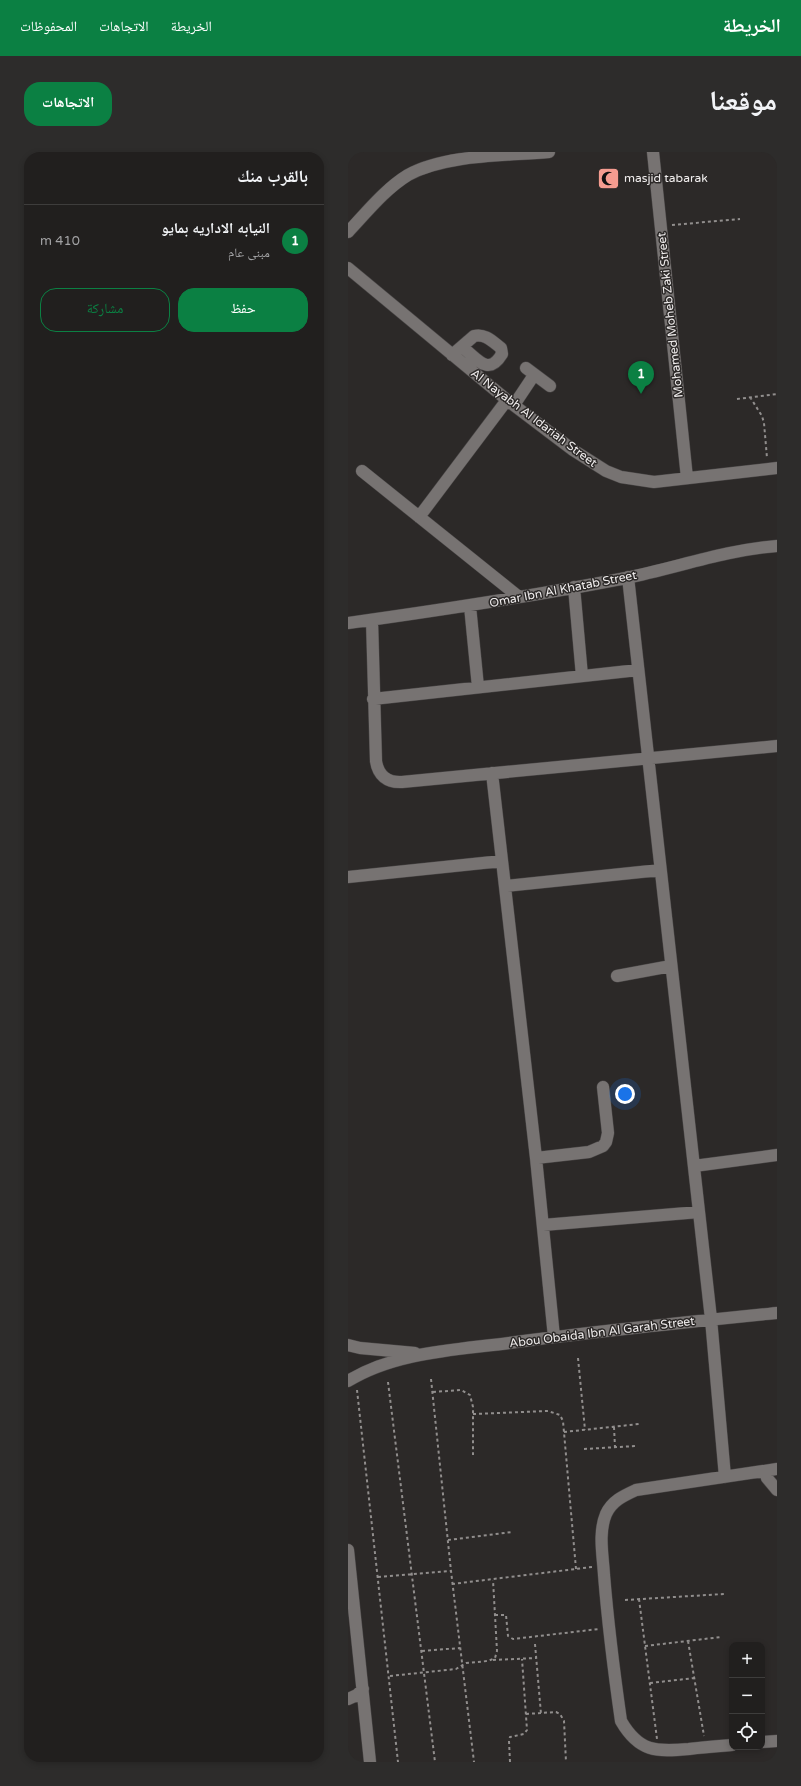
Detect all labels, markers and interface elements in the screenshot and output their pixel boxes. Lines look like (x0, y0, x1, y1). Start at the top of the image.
text: الخريطة (723, 15, 781, 37)
text: المحفوظات (20, 18, 77, 35)
text: الاتجاهات (99, 18, 149, 35)
text: الخريطة (171, 18, 212, 35)
button: الاتجاهات (24, 82, 112, 126)
text: موقعنا (709, 84, 777, 118)
mosque icon: masjid tabarak (595, 165, 621, 191)
text: بالقرب منك (237, 166, 308, 187)
place label: masjid tabarak (624, 171, 708, 185)
text: النيابه الاداريه بمايو (161, 219, 270, 237)
street label: Mohamed Moheb Zaki Street (654, 231, 686, 398)
text: 410 m (40, 233, 80, 249)
text: 1 (291, 233, 299, 249)
text: مبنى عام (228, 245, 270, 261)
button: مشاركة (40, 288, 170, 332)
button: حفظ (178, 288, 308, 332)
pin: 1 (628, 361, 654, 394)
street label: Al Nayabh Al Idariah Street (468, 366, 600, 470)
street label: Omar Ibn Al Khatab Street (488, 568, 638, 610)
your location (615, 1084, 635, 1104)
street label: Abou Obaida Ibn Al Garah Street (508, 1314, 696, 1350)
map controls (729, 1642, 765, 1750)
button: + (729, 1642, 765, 1678)
button: − (729, 1678, 765, 1714)
button: locate (729, 1714, 765, 1750)

